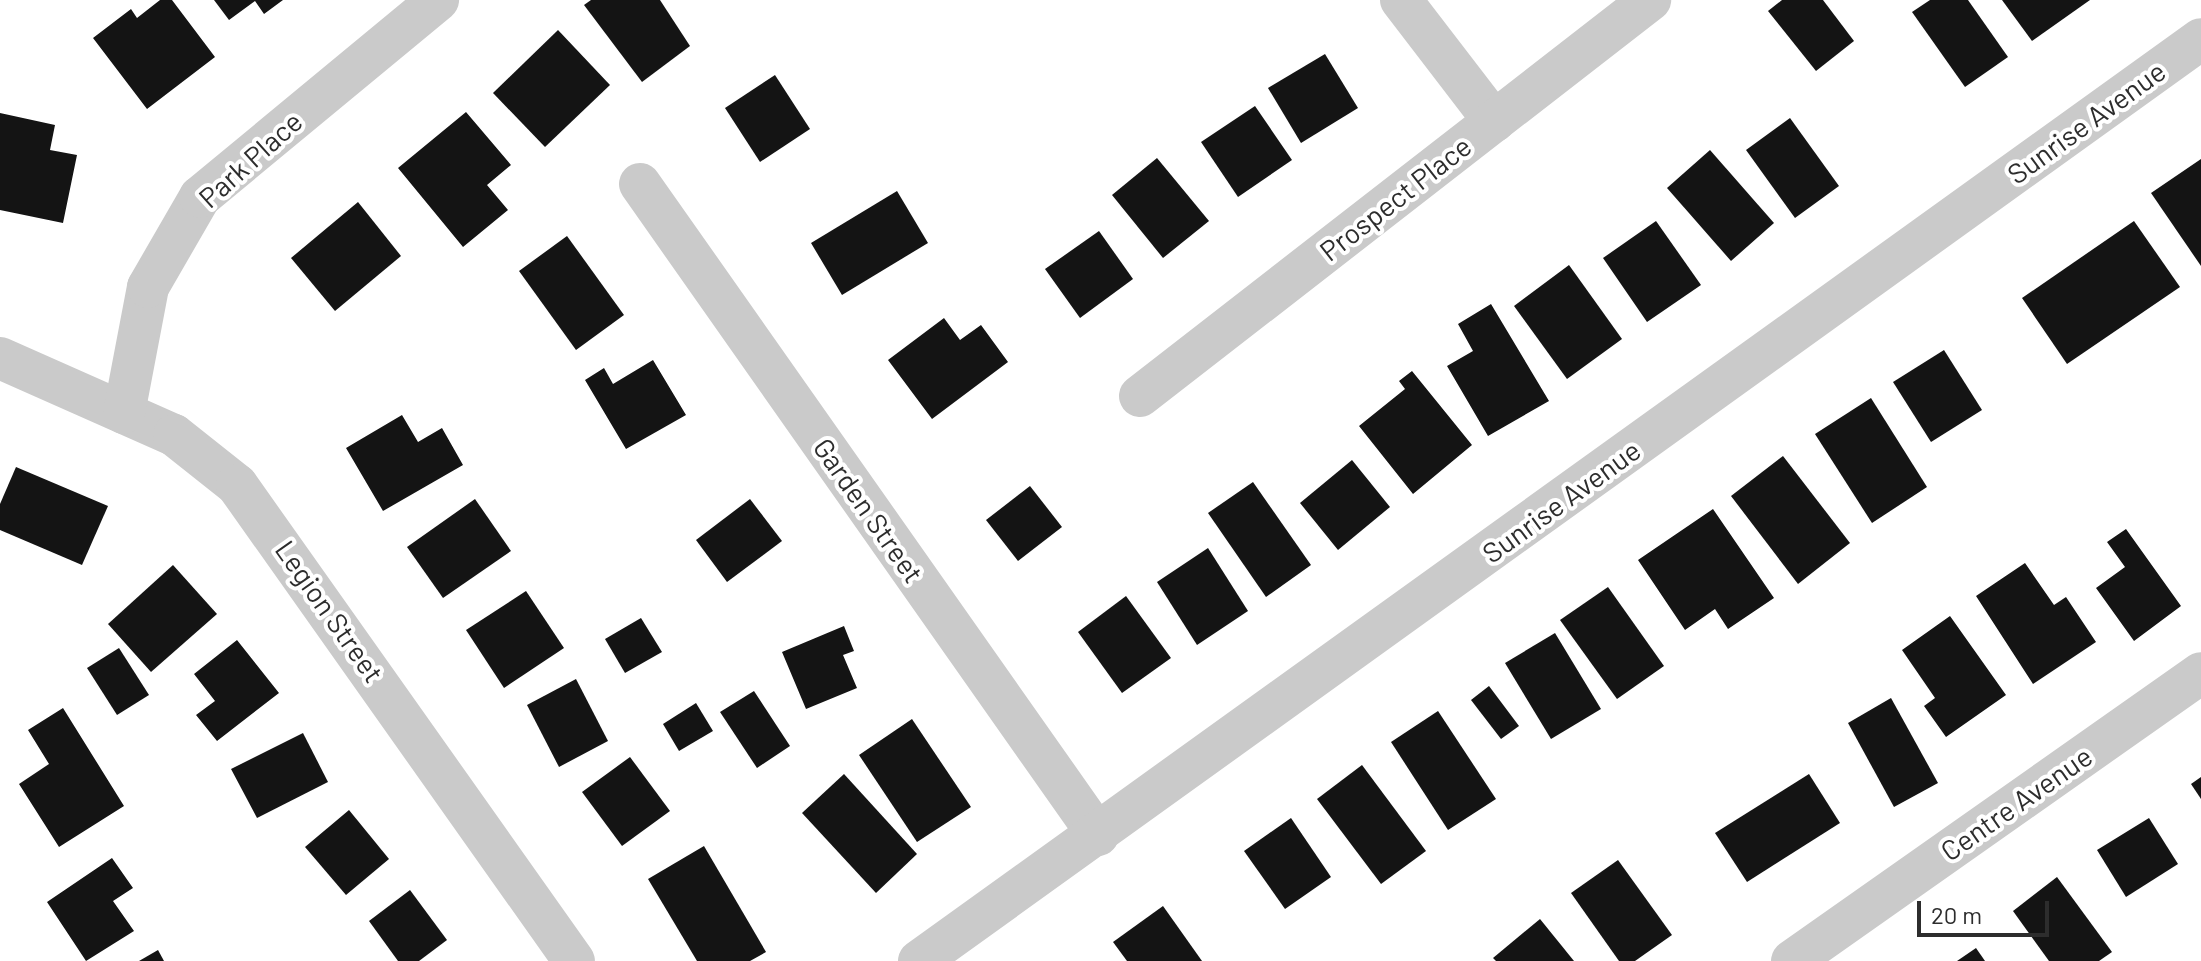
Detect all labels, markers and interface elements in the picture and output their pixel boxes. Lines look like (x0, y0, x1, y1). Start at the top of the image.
street label: Sunrise Avenue (2001, 54, 2171, 190)
street label: Park Place (191, 104, 309, 214)
street label: Prospect Place (1313, 129, 1477, 267)
street label: Garden Street (807, 431, 931, 589)
street label: Sunrise Avenue (1476, 433, 1646, 569)
street label: Legion Street (269, 534, 391, 688)
street label: Centre Avenue (1934, 739, 2098, 867)
scale bar (1921, 885, 2053, 935)
text: 20 m (1931, 900, 1982, 929)

